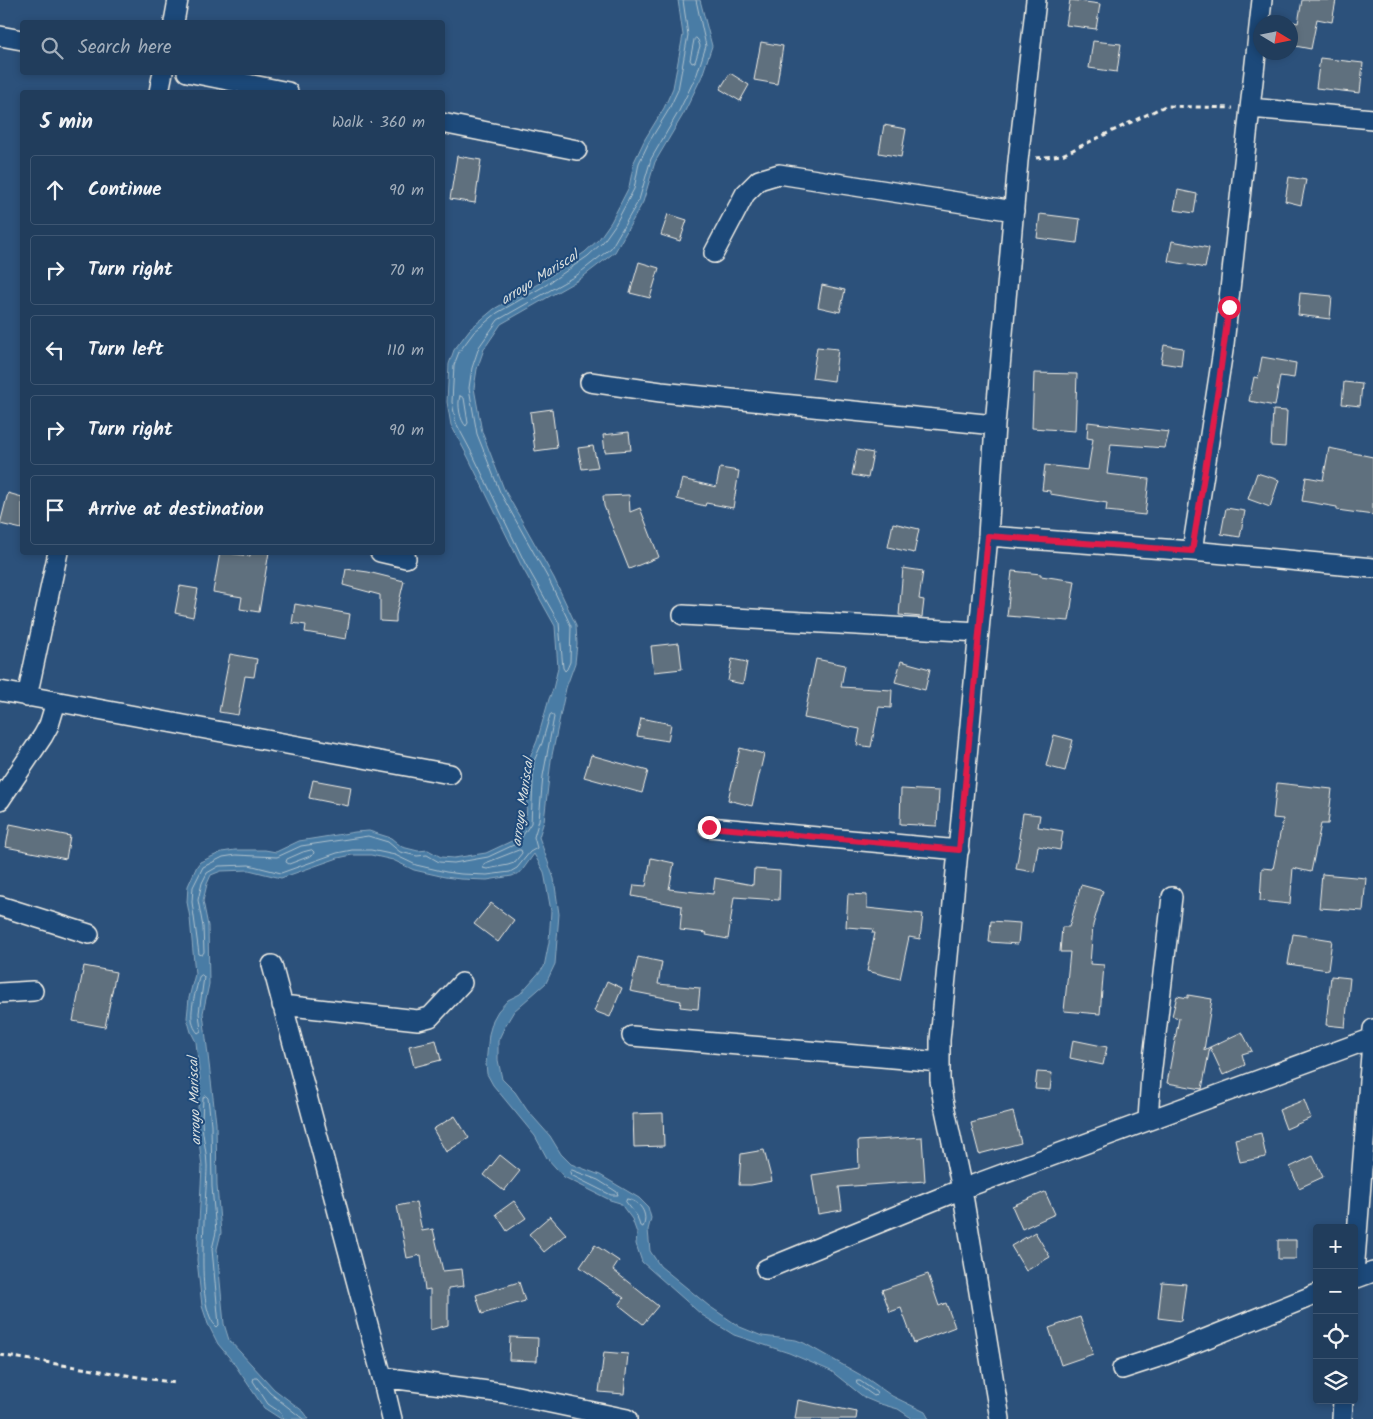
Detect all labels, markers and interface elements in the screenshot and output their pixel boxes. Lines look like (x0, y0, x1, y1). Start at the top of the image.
north arrow (1253, 15, 1298, 60)
search box (20, 20, 445, 75)
text: Search here (78, 33, 172, 63)
icon: search (38, 34, 66, 62)
text: 5 min (40, 106, 93, 139)
text: Walk · 360 m (332, 110, 425, 135)
text: Continue (88, 175, 161, 205)
icon: ahead (41, 176, 69, 204)
text: 90 m (389, 178, 424, 203)
water label: arroyo Mariscal (496, 244, 585, 311)
text: Turn right (88, 255, 173, 285)
icon: right (41, 256, 69, 284)
text: 70 m (389, 258, 424, 283)
route start (1218, 296, 1241, 319)
text: Turn left (88, 335, 163, 365)
icon: left (41, 336, 69, 364)
text: 110 m (387, 338, 424, 363)
text: Turn right (88, 415, 173, 445)
icon: right (41, 416, 69, 444)
text: 90 m (389, 418, 424, 443)
text: Arrive at destination (88, 495, 264, 525)
icon: arrive (41, 496, 69, 524)
water label: arroyo Mariscal (506, 754, 540, 847)
route end (698, 816, 721, 839)
water label: arroyo Mariscal (182, 1054, 208, 1146)
map controls (1313, 1224, 1358, 1404)
button: + (1313, 1224, 1358, 1269)
button: − (1313, 1269, 1358, 1314)
button: locate (1313, 1314, 1358, 1359)
button: layers (1313, 1359, 1358, 1404)

